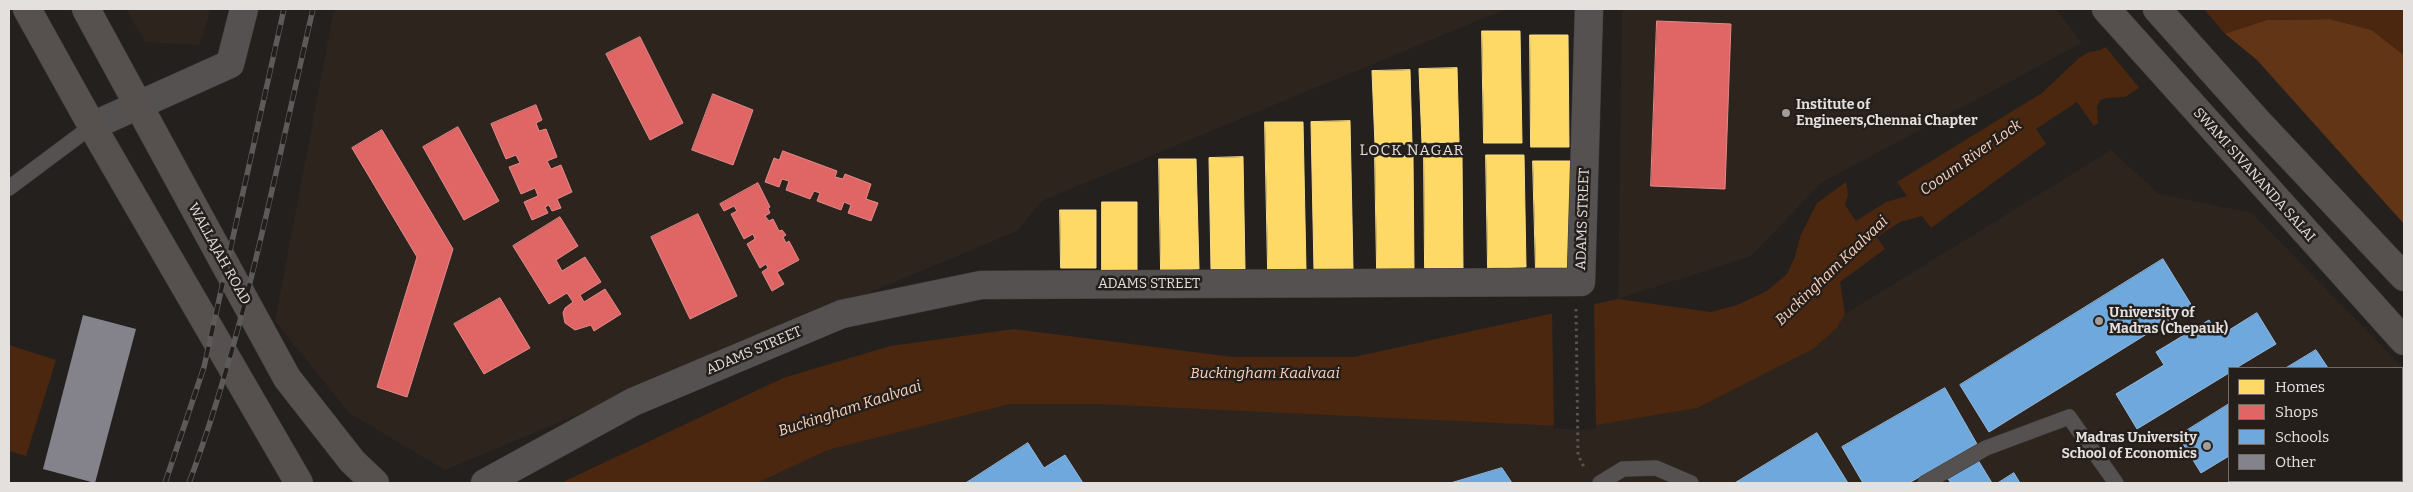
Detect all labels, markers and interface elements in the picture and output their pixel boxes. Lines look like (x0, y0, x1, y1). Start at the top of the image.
place label: Institute of Engineers,Chennai Chapter (1796, 97, 1978, 130)
street label: SWAMI SIVANANDA SALAI (2189, 105, 2319, 245)
marker: Institute of Engineers,Chennai Chapter (1780, 107, 1792, 119)
water label: Cooum River Lock (1917, 116, 2025, 200)
district label: LOCK NAGAR (1358, 142, 1466, 160)
street label: ADAMS STREET (1573, 168, 1593, 270)
street label: WALLAJAH ROAD (184, 200, 254, 308)
water label: Buckingham Kaalvaai (1772, 213, 1892, 329)
street label: ADAMS STREET (1098, 276, 1200, 292)
place label: University of Madras (Chepauk) (2109, 305, 2228, 338)
marker: University of Madras (Chepauk) (2093, 315, 2105, 327)
street label: ADAMS STREET (704, 323, 804, 379)
water label: Buckingham Kaalvaai (1190, 365, 1340, 383)
legend (2228, 367, 2403, 482)
water label: Buckingham Kaalvaai (776, 377, 924, 441)
text: Homes (2275, 378, 2325, 396)
text: Shops (2275, 403, 2318, 421)
text: Schools (2275, 428, 2329, 446)
place label: Madras University School of Economics (2061, 430, 2197, 462)
marker: Madras University School of Economics (2201, 440, 2213, 452)
text: Other (2275, 453, 2316, 471)

